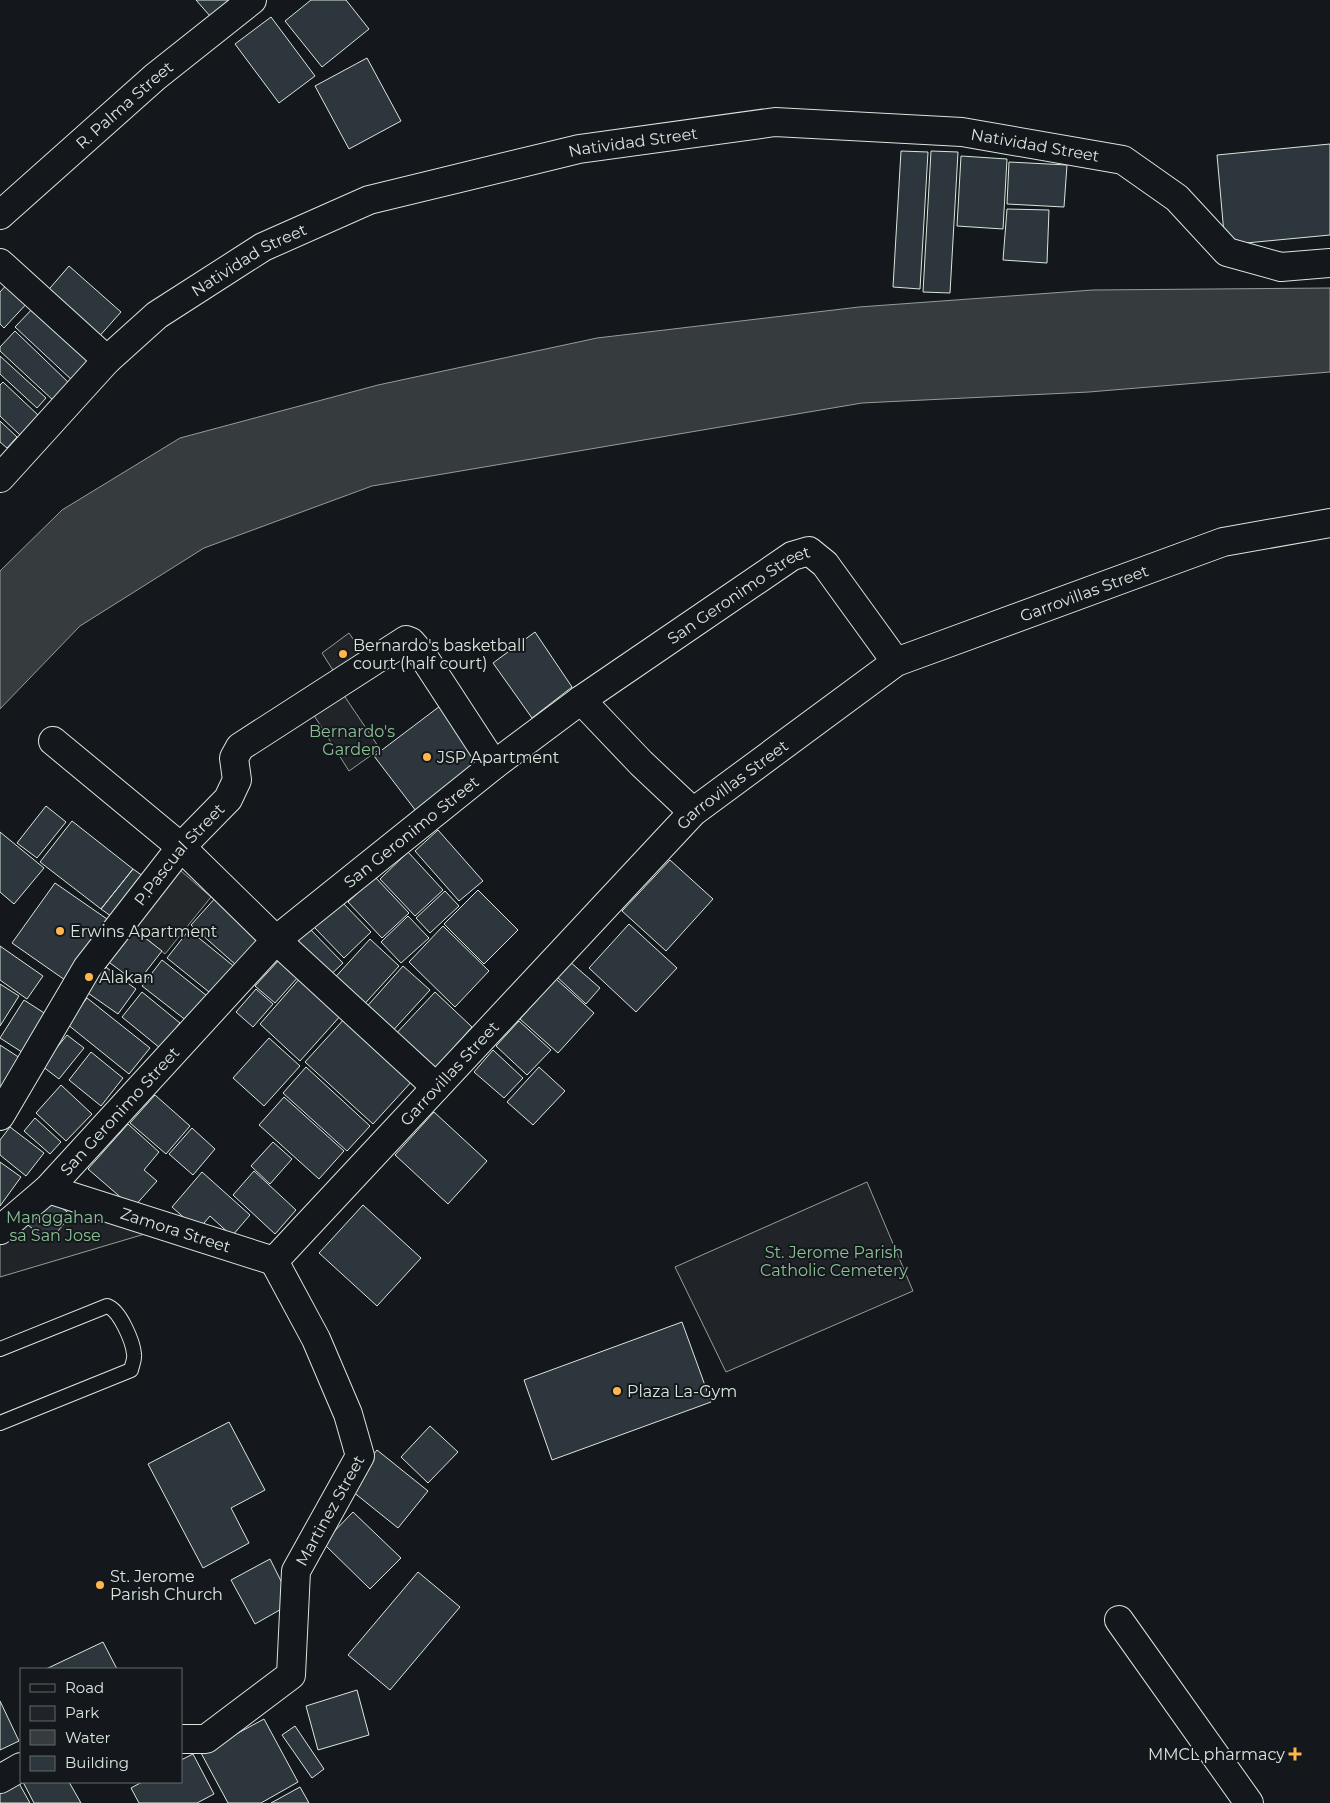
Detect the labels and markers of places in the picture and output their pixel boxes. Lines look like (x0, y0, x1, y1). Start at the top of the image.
place label: Bernardo's basketball court (half court) (353, 636, 526, 673)
marker: Bernardo's basketball court (half court) (337, 648, 349, 660)
place label: JSP Apartment (436, 748, 560, 767)
marker: JSP Apartment (421, 751, 433, 763)
place label: Erwins Apartment (70, 922, 218, 941)
marker: Erwins Apartment (54, 925, 66, 937)
place label: Alakan (99, 968, 154, 987)
marker: Alakan (83, 971, 95, 983)
place label: Plaza La-Gym (627, 1382, 737, 1401)
marker: Plaza La-Gym (611, 1385, 623, 1397)
place label: St. Jerome Parish Church (110, 1567, 223, 1604)
marker: St. Jerome Parish Church (94, 1579, 106, 1591)
place label: MMCL pharmacy (1148, 1745, 1285, 1764)
marker: MMCL pharmacy (1289, 1748, 1301, 1760)

